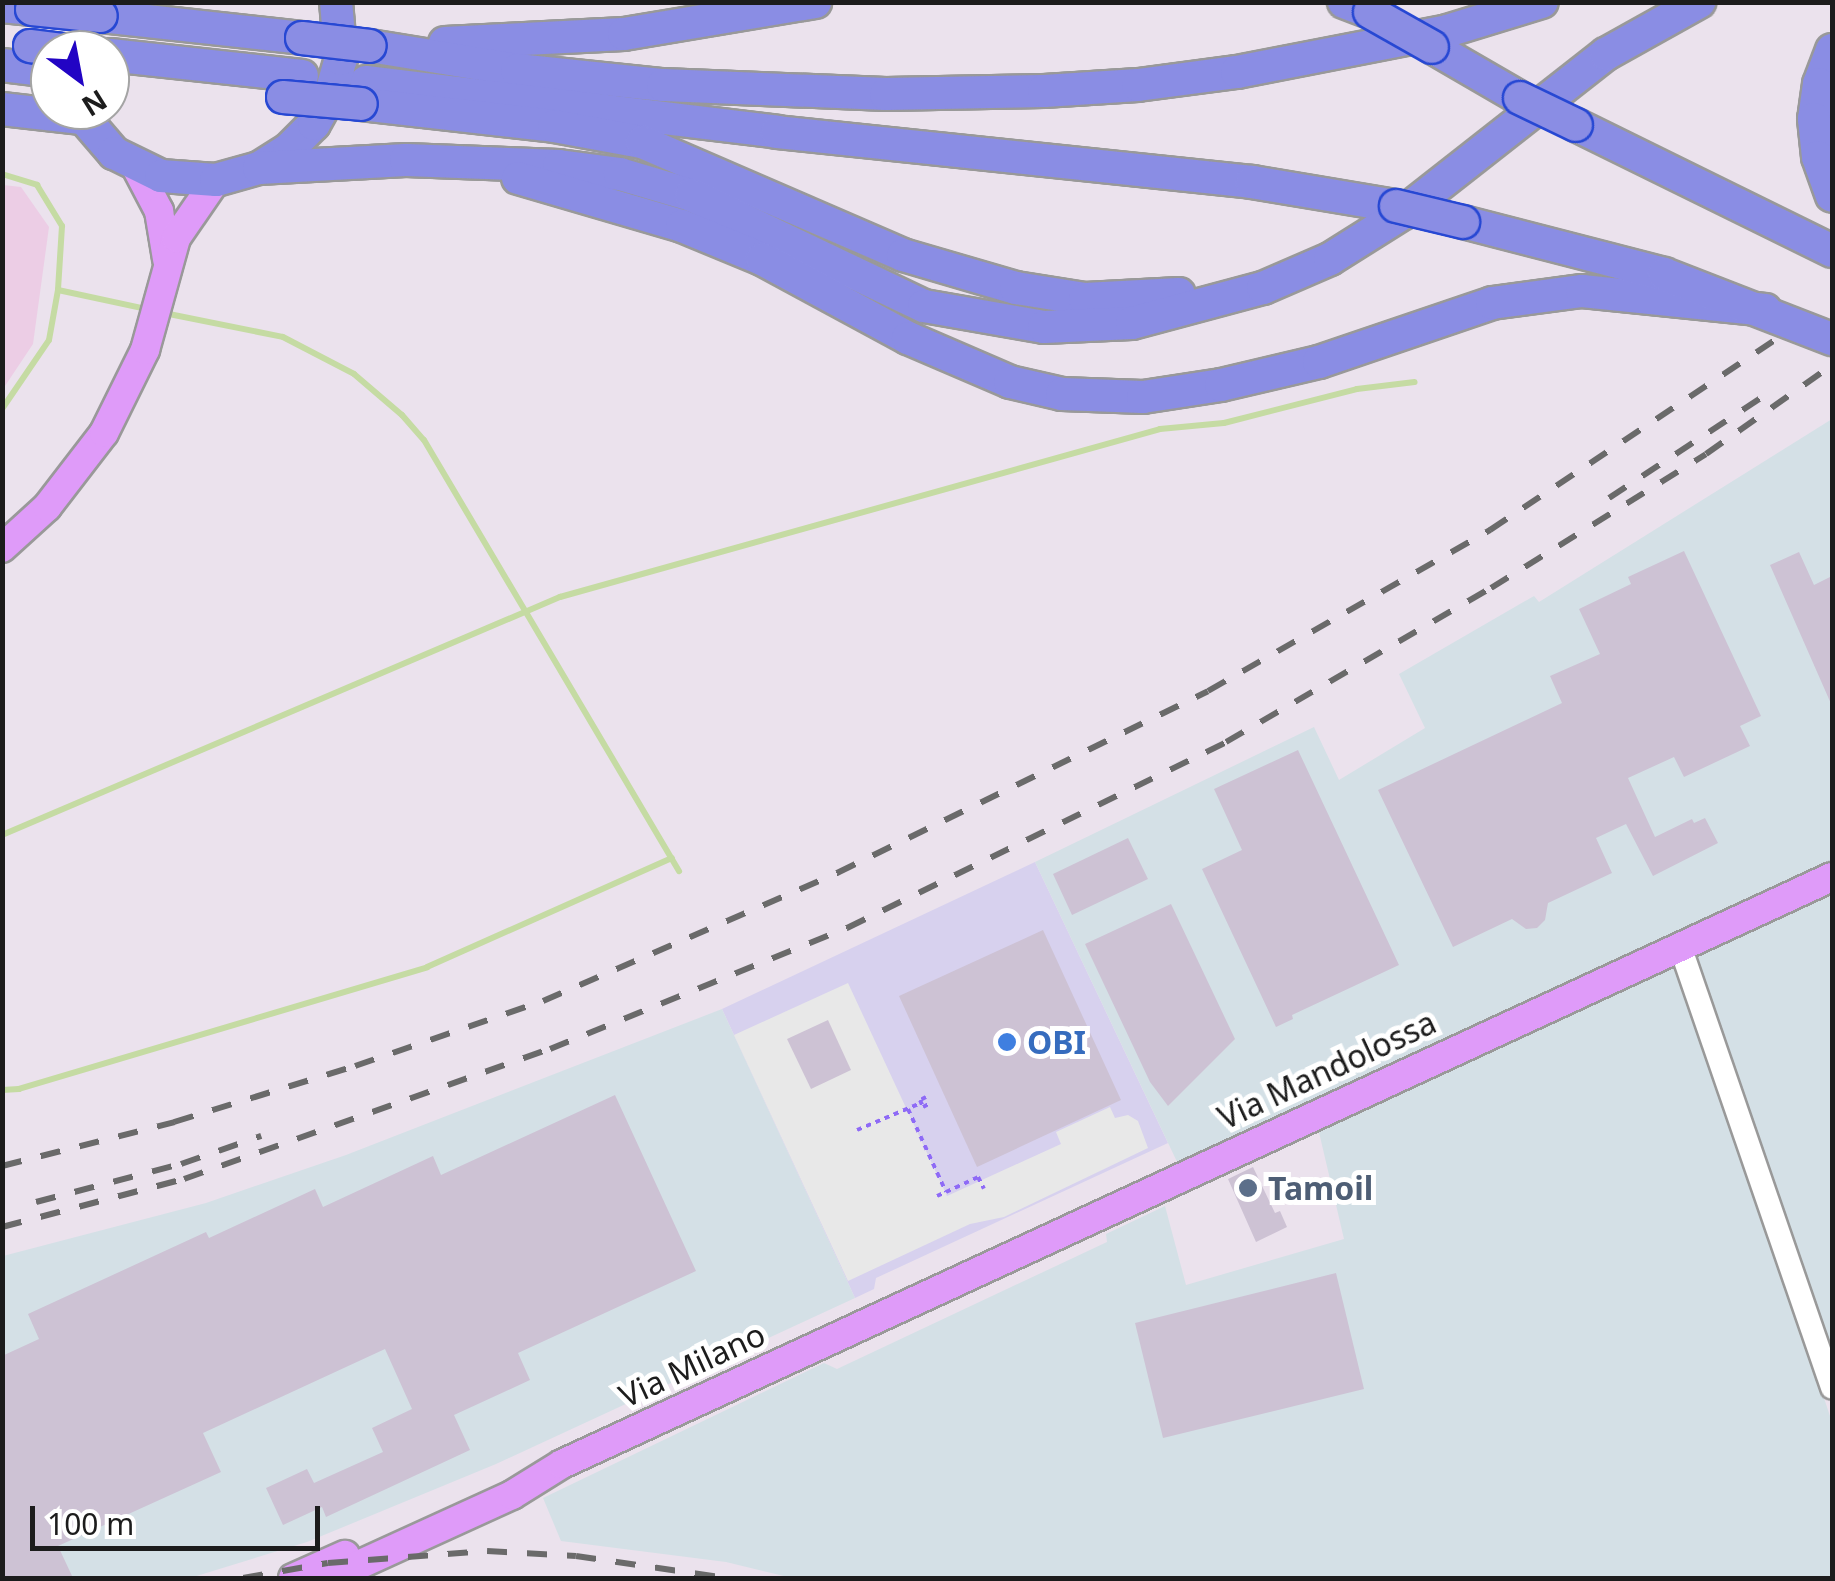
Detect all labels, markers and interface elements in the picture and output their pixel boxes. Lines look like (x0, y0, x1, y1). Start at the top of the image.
north arrow (30, 30, 130, 130)
text: N (75, 82, 115, 126)
street label: Via Mandolossa (1212, 1003, 1442, 1137)
place label: OBI (1027, 1023, 1086, 1061)
marker: OBI (996, 1031, 1018, 1053)
place label: Tamoil (1268, 1169, 1373, 1207)
marker: Tamoil (1237, 1177, 1259, 1199)
street label: Via Milano (613, 1315, 771, 1415)
scale bar (35, 1486, 325, 1548)
text: 100 m (47, 1503, 134, 1544)

